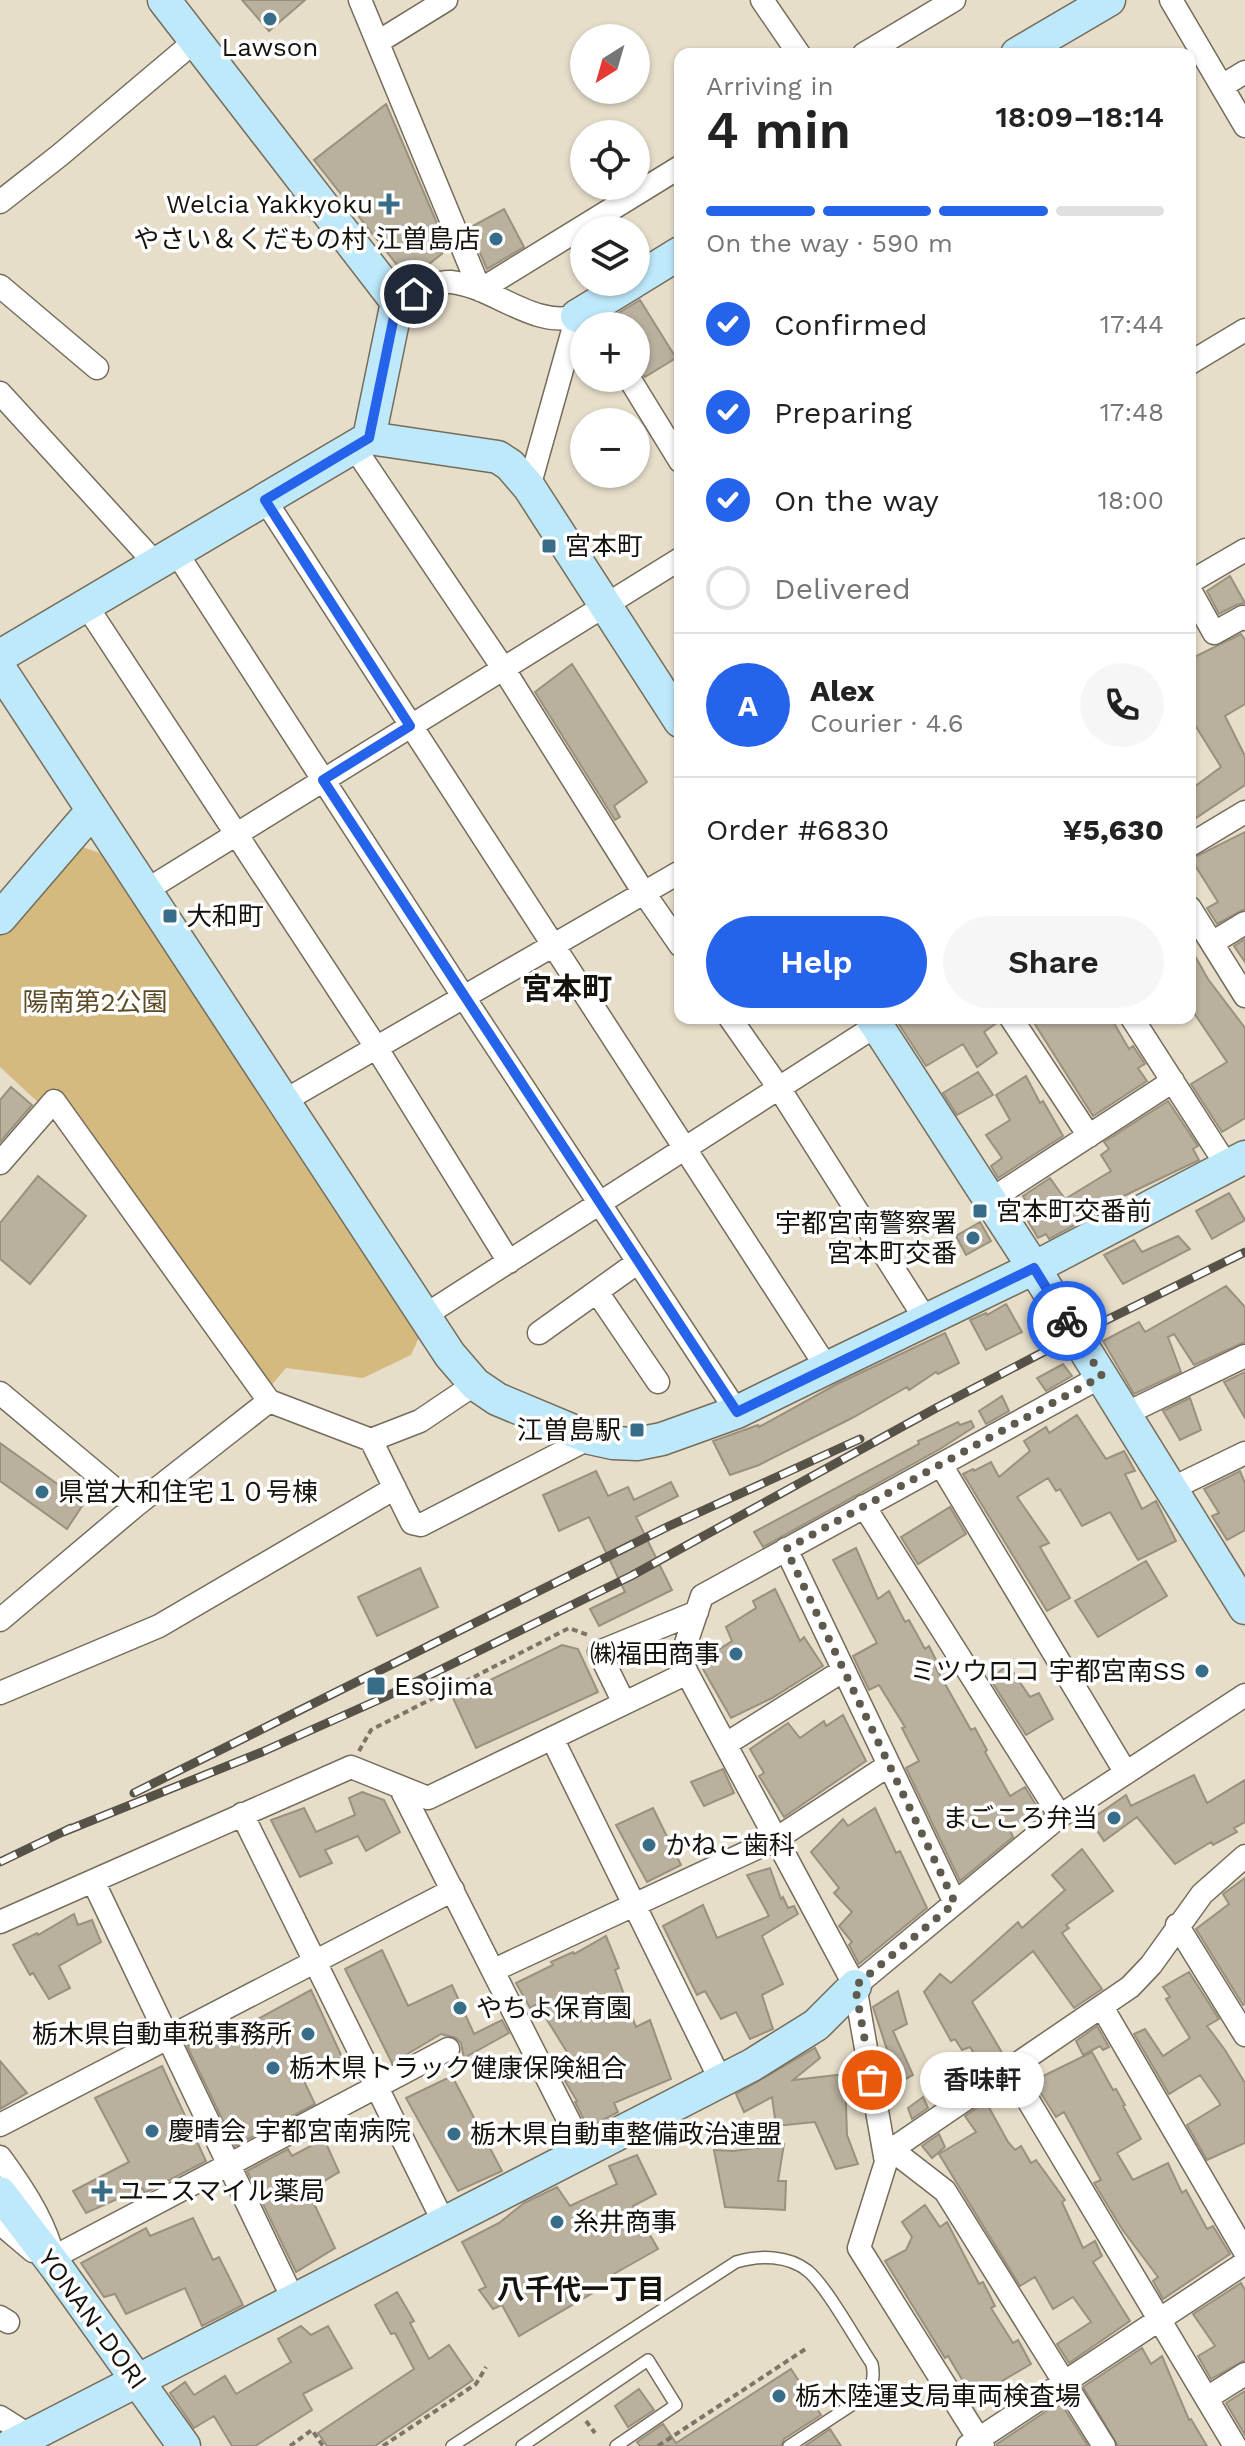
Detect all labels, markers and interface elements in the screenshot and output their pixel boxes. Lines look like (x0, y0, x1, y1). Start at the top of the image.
marker: Lawson (261, 10, 279, 28)
north arrow (570, 24, 650, 104)
map controls (570, 24, 650, 488)
place label: Lawson (222, 32, 318, 62)
text: Arriving in (706, 71, 834, 101)
text: 18:09–18:14 (995, 99, 1164, 134)
text: 4 min (706, 100, 851, 161)
button: locate (570, 120, 650, 200)
place label: Welcia Yakkyoku (166, 189, 373, 219)
marker: Welcia Yakkyoku (380, 195, 398, 213)
button: layers (570, 216, 650, 296)
place label: やさい＆くだもの村 江曽島店 (133, 224, 480, 254)
text: On the way · 590 m (706, 228, 953, 258)
marker: やさい＆くだもの村 江曽島店 (487, 230, 505, 248)
pin (380, 260, 448, 328)
icon: home (392, 272, 436, 316)
icon: check (706, 302, 750, 346)
text: Confirmed (774, 307, 928, 342)
text: 17:44 (1100, 309, 1164, 339)
button: + (570, 312, 650, 392)
icon: check (706, 390, 750, 434)
text: Preparing (774, 395, 912, 430)
text: 17:48 (1100, 397, 1164, 427)
button: − (570, 408, 650, 488)
icon: check (706, 478, 750, 522)
text: On the way (774, 483, 939, 518)
text: 18:00 (1098, 485, 1164, 515)
place label: 宮本町 (565, 531, 643, 561)
marker: 宮本町 (540, 537, 558, 555)
text: Delivered (774, 571, 911, 606)
button: phone (1080, 663, 1164, 747)
text: Alex (810, 673, 874, 708)
text: A (738, 688, 758, 723)
text: Courier · 4.6 (810, 708, 964, 738)
text: Order #6830 (706, 812, 889, 847)
text: ¥5,630 (1062, 812, 1164, 847)
place label: 大和町 (186, 901, 264, 931)
marker: 大和町 (161, 907, 179, 925)
button: Help (706, 916, 927, 1008)
button: Share (943, 916, 1164, 1008)
district label: 宮本町 (522, 971, 612, 1006)
park label: 陽南第2公園 (22, 987, 168, 1017)
place label: 宮本町交番前 (996, 1196, 1152, 1226)
marker: 宮本町交番前 (971, 1202, 989, 1220)
place label: 宇都宮南警察署 宮本町交番 (775, 1208, 957, 1268)
marker: 宇都宮南警察署 宮本町交番 (964, 1229, 982, 1247)
courier (1027, 1281, 1107, 1361)
icon: bike (1045, 1299, 1089, 1343)
place label: 江曽島駅 (517, 1415, 621, 1445)
marker: 江曽島駅 (628, 1421, 646, 1439)
place label: 県営大和住宅１０号棟 (58, 1477, 318, 1507)
marker: 県営大和住宅１０号棟 (33, 1483, 51, 1501)
place label: ㈱福田商事 (590, 1639, 720, 1669)
marker: ㈱福田商事 (727, 1645, 745, 1663)
place label: ミツウロコ 宇都宮南SS (910, 1656, 1186, 1686)
marker: ミツウロコ 宇都宮南SS (1193, 1662, 1211, 1680)
place label: Esojima (394, 1671, 494, 1701)
marker: Esojima (365, 1675, 387, 1697)
place label: まごころ弁当 (942, 1803, 1098, 1833)
marker: まごころ弁当 (1105, 1809, 1123, 1827)
place label: かねこ歯科 (665, 1830, 795, 1860)
marker: かねこ歯科 (640, 1836, 658, 1854)
place label: やちよ保育園 (476, 1993, 632, 2023)
marker: やちよ保育園 (451, 1999, 469, 2017)
place label: 栃木県自動車税事務所 (32, 2019, 292, 2049)
marker: 栃木県自動車税事務所 (299, 2025, 317, 2043)
pin (838, 2046, 906, 2114)
callout: 香味軒 (920, 2052, 1044, 2108)
place label: 栃木県トラック健康保険組合 (289, 2053, 627, 2083)
icon: bag (850, 2058, 894, 2102)
marker: 栃木県トラック健康保険組合 (264, 2059, 282, 2077)
text: 香味軒 (943, 2065, 1021, 2095)
place label: 慶晴会 宇都宮南病院 (168, 2116, 411, 2146)
place label: 栃木県自動車整備政治連盟 (470, 2119, 782, 2149)
marker: 慶晴会 宇都宮南病院 (143, 2122, 161, 2140)
marker: 栃木県自動車整備政治連盟 (445, 2125, 463, 2143)
place label: ユニスマイル薬局 (118, 2176, 325, 2206)
marker: ユニスマイル薬局 (93, 2182, 111, 2200)
place label: 糸井商事 (573, 2207, 677, 2237)
marker: 糸井商事 (548, 2213, 566, 2231)
street label: YONAN-DORI (32, 2243, 154, 2395)
district label: 八千代一丁目 (497, 2273, 665, 2306)
place label: 栃木陸運支局車両検査場 (795, 2381, 1081, 2411)
marker: 栃木陸運支局車両検査場 (770, 2387, 788, 2405)

